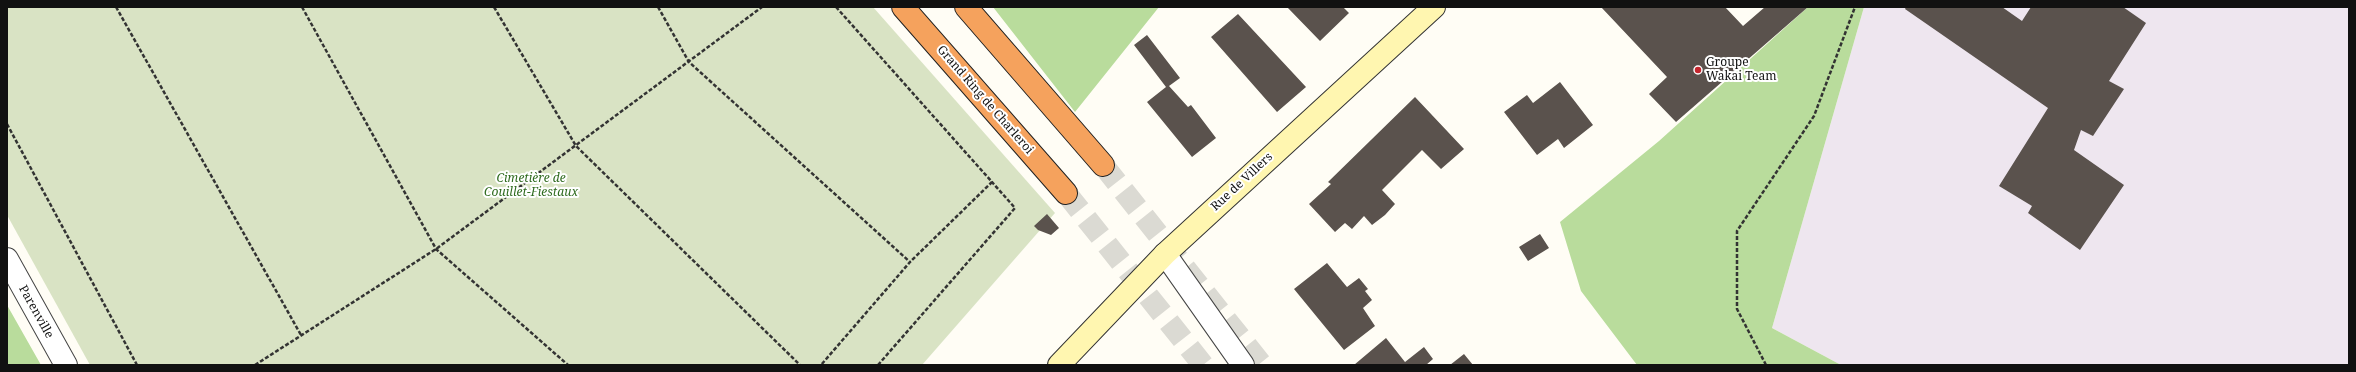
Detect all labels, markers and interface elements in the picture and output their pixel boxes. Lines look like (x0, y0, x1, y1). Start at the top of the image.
street label: Grand Ring de Charleroi (934, 43, 1036, 157)
place label: Groupe Wakai Team (1706, 56, 1776, 84)
marker: Groupe Wakai Team (1693, 65, 1703, 75)
street label: Rue de Villers (1208, 150, 1276, 214)
park label: Cimetière de Couillet-Fiestaux (484, 172, 578, 200)
street label: Parenville (16, 283, 56, 341)

